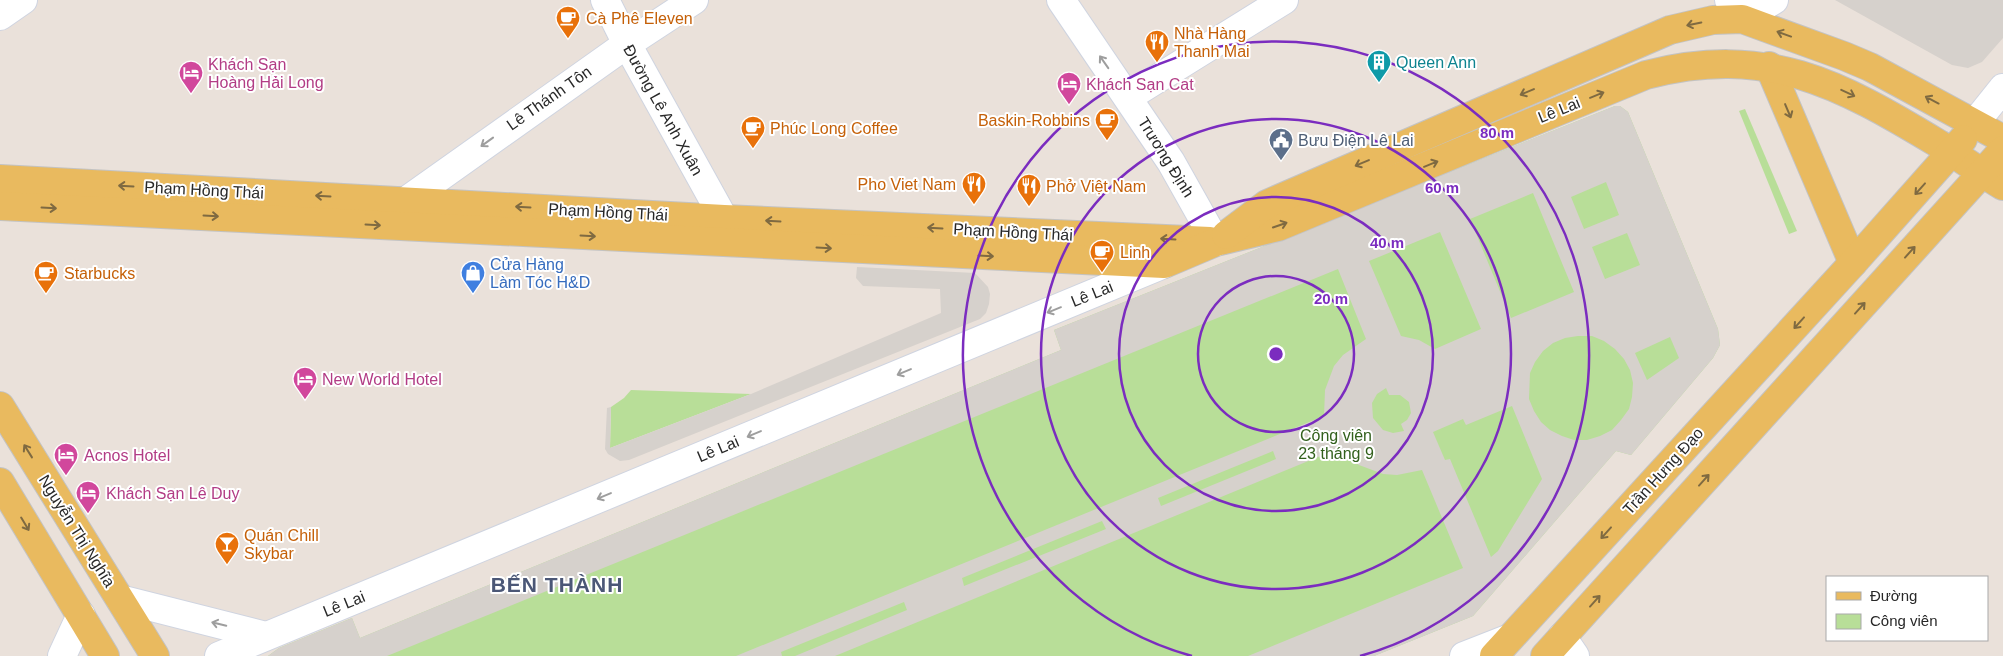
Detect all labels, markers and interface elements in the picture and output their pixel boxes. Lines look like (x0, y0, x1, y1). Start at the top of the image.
cafe icon: Cà Phê Eleven (555, 5, 581, 39)
place label: Cà Phê Eleven (586, 10, 693, 27)
one-way arrow (1686, 20, 1702, 29)
place label: Nhà Hàng Thanh Mai (1174, 25, 1250, 60)
restaurant icon: Nhà Hàng Thanh Mai (1144, 29, 1170, 63)
one-way arrow (1777, 29, 1792, 38)
street label: Đường Lê Anh Xuân (620, 42, 706, 178)
building icon: Queen Ann (1366, 49, 1392, 83)
place label: Queen Ann (1396, 54, 1476, 71)
one-way arrow (1099, 55, 1109, 69)
place label: Khách Sạn Hoàng Hải Long (208, 56, 324, 91)
hotel icon: Khách Sạn Hoàng Hải Long (178, 60, 204, 94)
street label: Lê Thánh Tôn (504, 63, 594, 133)
hotel icon: Khách Sạn Cat (1056, 71, 1082, 105)
place label: Khách Sạn Cat (1086, 76, 1194, 93)
one-way arrow (1520, 87, 1535, 97)
one-way arrow (1589, 89, 1604, 99)
one-way arrow (1840, 89, 1855, 98)
street label: Lê Lai (1536, 94, 1582, 126)
one-way arrow (1925, 95, 1940, 104)
one-way arrow (1784, 103, 1793, 118)
cafe icon: Baskin-Robbins (1094, 107, 1120, 141)
place label: Baskin-Robbins (978, 112, 1090, 129)
street label: Trương Định (1135, 114, 1197, 200)
cafe icon: Phúc Long Coffee (740, 115, 766, 149)
place label: Phúc Long Coffee (770, 120, 898, 137)
text: 80 m (1480, 124, 1514, 141)
public building icon: Bưu Điện Lê Lai (1268, 127, 1294, 161)
place label: Bưu Điện Lê Lai (1298, 132, 1414, 149)
one-way arrow (480, 137, 494, 147)
one-way arrow (1423, 158, 1438, 168)
one-way arrow (1355, 159, 1370, 169)
restaurant icon: Pho Viet Nam (961, 171, 987, 205)
restaurant icon: Phở Việt Nam (1016, 173, 1042, 207)
place label: Pho Viet Nam (858, 176, 956, 193)
street label: Phạm Hồng Thái (144, 178, 264, 202)
place label: Phở Việt Nam (1046, 178, 1146, 195)
text: 60 m (1425, 179, 1459, 196)
one-way arrow (118, 181, 134, 190)
one-way arrow (1914, 183, 1926, 196)
one-way arrow (315, 192, 331, 201)
street label: Phạm Hồng Thái (548, 200, 668, 224)
one-way arrow (40, 203, 56, 212)
one-way arrow (516, 203, 532, 212)
one-way arrow (203, 212, 219, 221)
one-way arrow (765, 216, 782, 226)
one-way arrow (365, 220, 381, 229)
street label: Phạm Hồng Thái (953, 220, 1073, 244)
one-way arrow (1272, 220, 1288, 229)
one-way arrow (928, 224, 944, 233)
one-way arrow (580, 231, 596, 240)
text: 40 m (1370, 234, 1404, 251)
one-way arrow (1160, 235, 1176, 244)
cafe icon: Linh (1089, 239, 1115, 273)
one-way arrow (816, 243, 832, 252)
place label: Linh (1120, 244, 1150, 261)
one-way arrow (1905, 246, 1916, 259)
one-way arrow (978, 251, 994, 260)
place label: Cửa Hàng Làm Tóc H&D (490, 256, 590, 291)
cafe icon: Starbucks (33, 260, 59, 294)
shop icon: Cửa Hàng Làm Tóc H&D (460, 260, 486, 294)
place label: Starbucks (64, 265, 135, 282)
street label: Lê Lai (1069, 278, 1115, 310)
text: 20 m (1314, 290, 1348, 307)
one-way arrow (1854, 301, 1866, 314)
one-way arrow (1047, 305, 1062, 315)
one-way arrow (1793, 316, 1805, 329)
centre of rings (1267, 345, 1285, 363)
hotel icon: New World Hotel (292, 366, 318, 400)
one-way arrow (897, 367, 912, 377)
place label: New World Hotel (322, 371, 442, 388)
street label: Trần Hưng Đạo (1620, 424, 1706, 518)
park label: Công viên 23 tháng 9 (1298, 427, 1374, 462)
one-way arrow (747, 430, 762, 439)
street label: Lê Lai (695, 433, 741, 465)
hotel icon: Acnos Hotel (53, 442, 79, 476)
one-way arrow (22, 444, 32, 458)
place label: Acnos Hotel (84, 447, 170, 464)
street label: Nguyễn Thị Nghĩa (36, 471, 119, 590)
one-way arrow (1698, 474, 1710, 487)
hotel icon: Khách Sạn Lê Duy (75, 480, 101, 514)
place label: Khách Sạn Lê Duy (106, 485, 239, 502)
one-way arrow (597, 492, 612, 501)
one-way arrow (21, 516, 31, 530)
place label: Quán Chill Skybar (244, 527, 319, 562)
one-way arrow (1600, 527, 1612, 539)
bar icon: Quán Chill Skybar (214, 531, 240, 565)
district label: BẾN THÀNH (491, 573, 623, 596)
legend (1826, 576, 1988, 641)
text: Đường (1870, 587, 1917, 604)
street label: Lê Lai (321, 588, 367, 620)
one-way arrow (1589, 594, 1601, 607)
text: Công viên (1870, 612, 1938, 629)
one-way arrow (212, 619, 228, 628)

